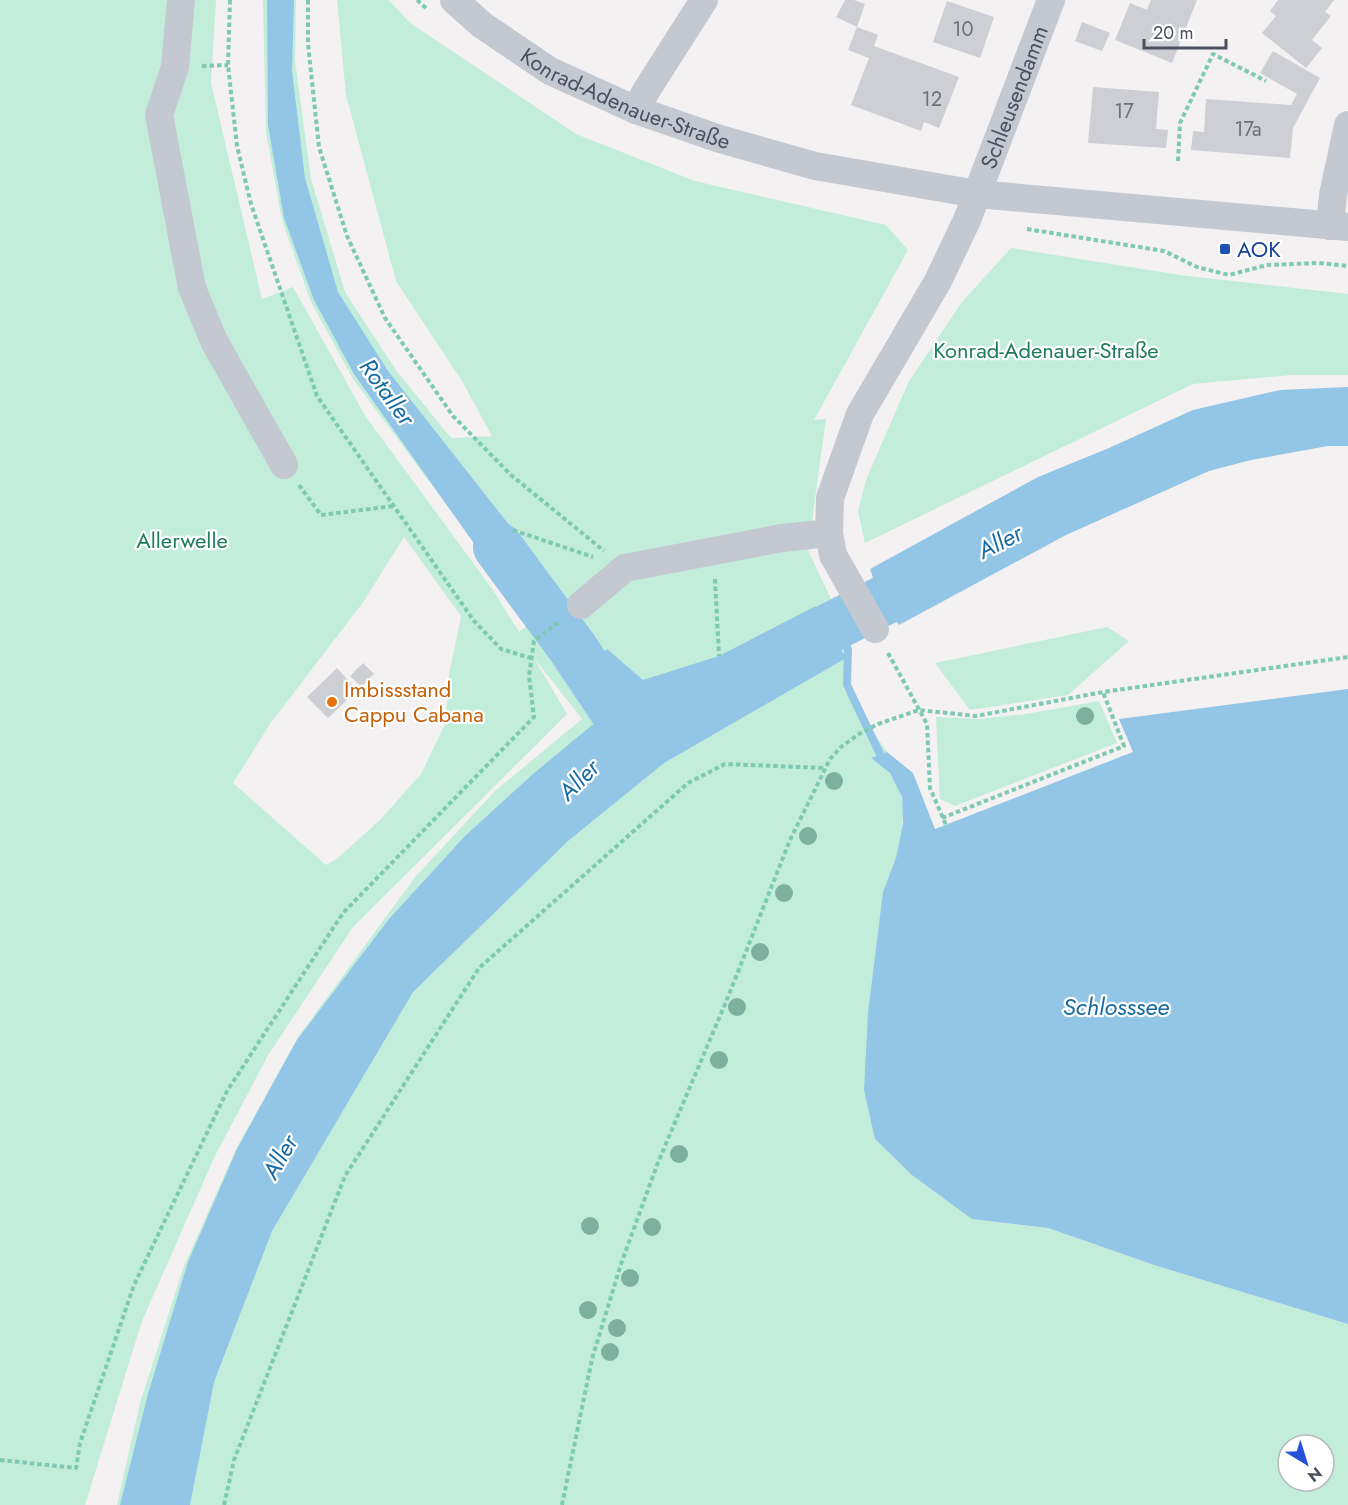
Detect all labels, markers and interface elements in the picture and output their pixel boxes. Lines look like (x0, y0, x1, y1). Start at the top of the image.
scale bar (1144, 12, 1226, 50)
house number: 10 (953, 15, 974, 44)
text: 20 m (1153, 20, 1193, 46)
street label: Schleusendamm (972, 21, 1056, 173)
street label: Konrad-Adenauer-Straße (514, 40, 734, 157)
house number: 12 (922, 85, 942, 114)
house number: 17 (1114, 97, 1134, 126)
house number: 17a (1234, 115, 1262, 144)
place label: AOK (1237, 233, 1281, 265)
marker: AOK (1218, 242, 1232, 256)
park label: Konrad-Adenauer-Straße (933, 334, 1159, 366)
water label: Rotaller (351, 351, 425, 434)
water label: Aller (970, 515, 1030, 568)
park label: Allerwelle (136, 524, 228, 556)
place label: Imbissstand Cappu Cabana (344, 673, 484, 730)
marker: Imbissstand Cappu Cabana (325, 695, 339, 709)
water label: Aller (549, 750, 609, 809)
water label: Schlosssee (1063, 989, 1169, 1024)
water label: Aller (252, 1126, 307, 1186)
north arrow (1276, 1433, 1336, 1493)
text: N (1303, 1461, 1327, 1487)

